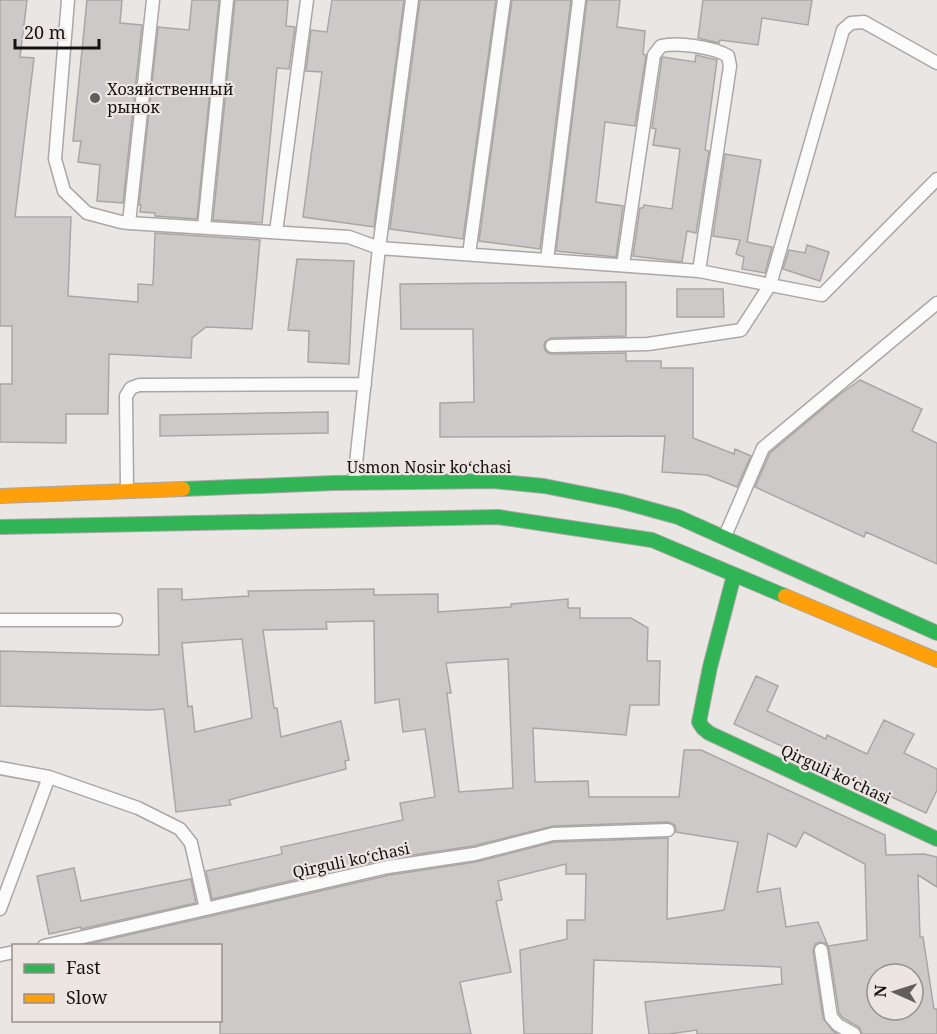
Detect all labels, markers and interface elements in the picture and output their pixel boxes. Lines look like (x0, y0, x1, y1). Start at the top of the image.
scale bar (15, 12, 99, 50)
text: 20 m (24, 20, 66, 44)
place label: Хозяйственный рынок (107, 78, 234, 118)
marker: Хозяйственный рынок (88, 91, 102, 105)
street label: Usmon Nosir ko‘chasi (347, 456, 511, 478)
street label: Qirguli koʻchasi (777, 739, 895, 809)
street label: Qirguli koʻchasi (290, 837, 412, 883)
legend (12, 944, 222, 1022)
text: Fast (66, 955, 101, 979)
north arrow (865, 962, 925, 1022)
text: N (869, 984, 891, 998)
text: Slow (66, 985, 108, 1009)

